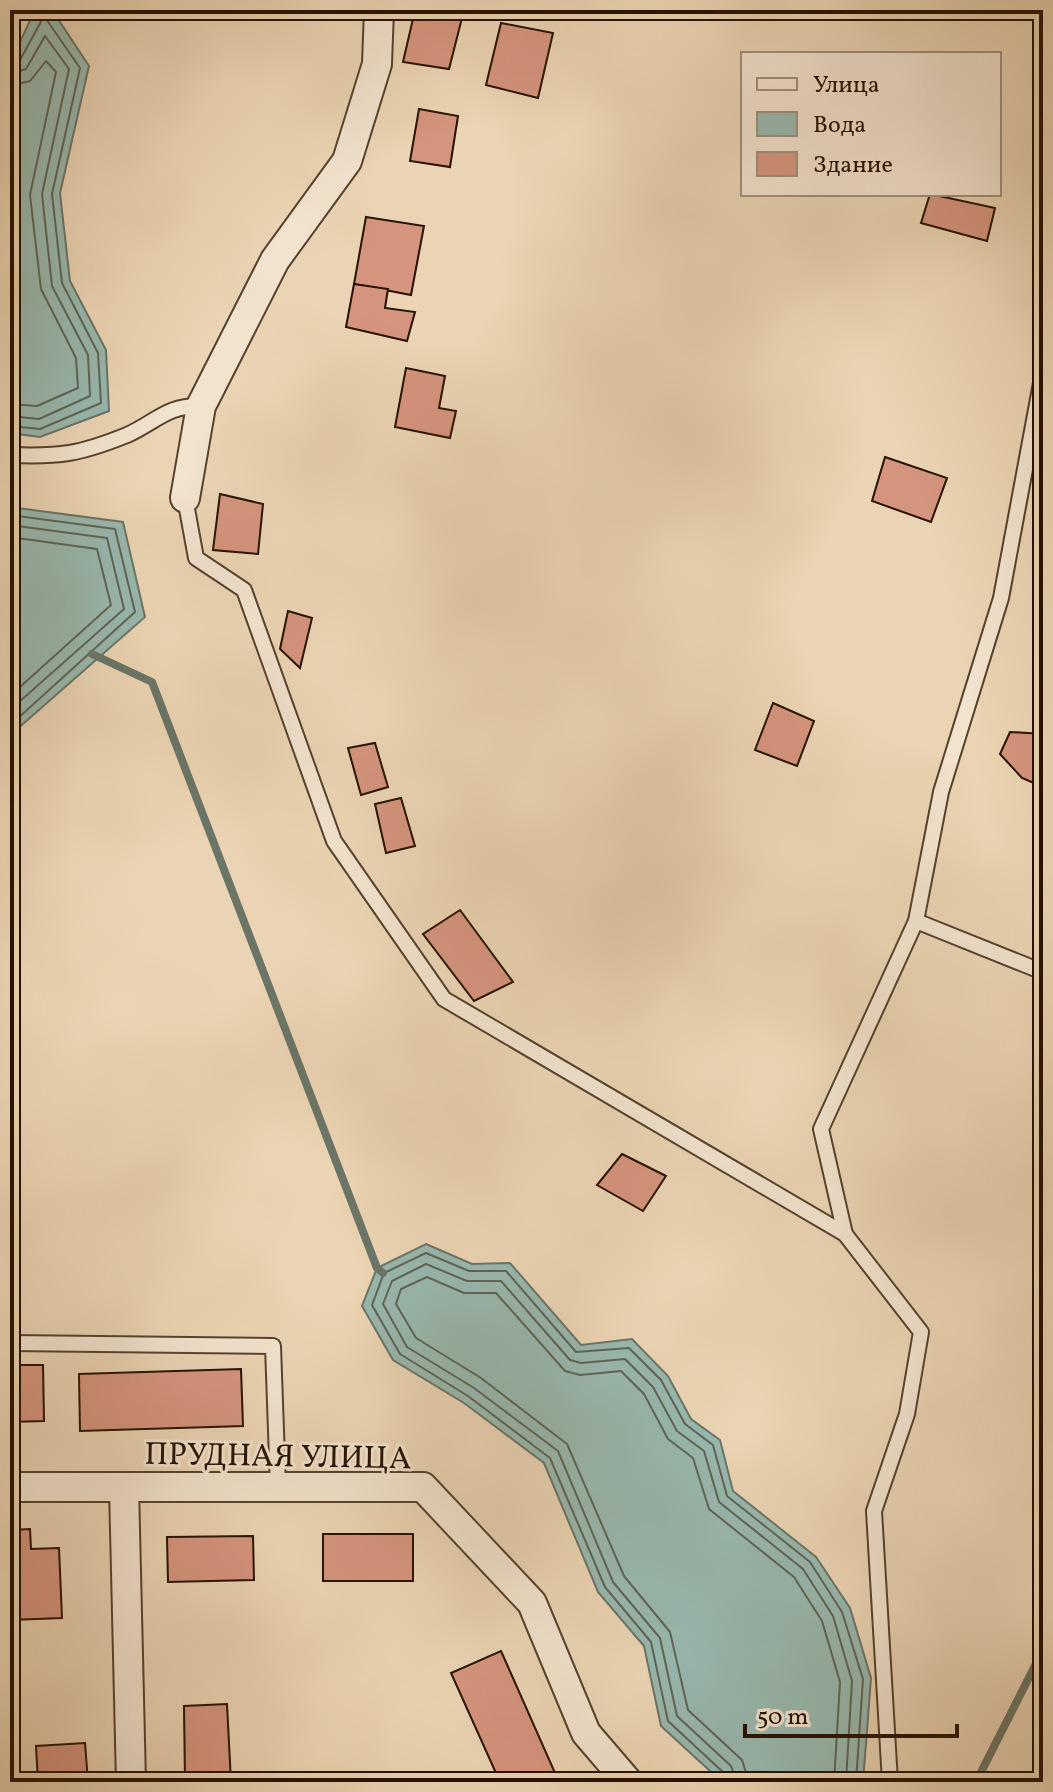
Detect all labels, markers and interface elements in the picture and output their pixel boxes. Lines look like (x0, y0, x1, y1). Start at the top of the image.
legend (741, 52, 1001, 196)
text: Улица (813, 69, 880, 103)
text: Вода (813, 109, 866, 143)
text: Здание (813, 149, 893, 183)
street label: ПРУДНАЯ УЛИЦА (144, 1434, 412, 1482)
scale bar (745, 1688, 957, 1738)
text: 50 m (757, 1701, 809, 1735)

